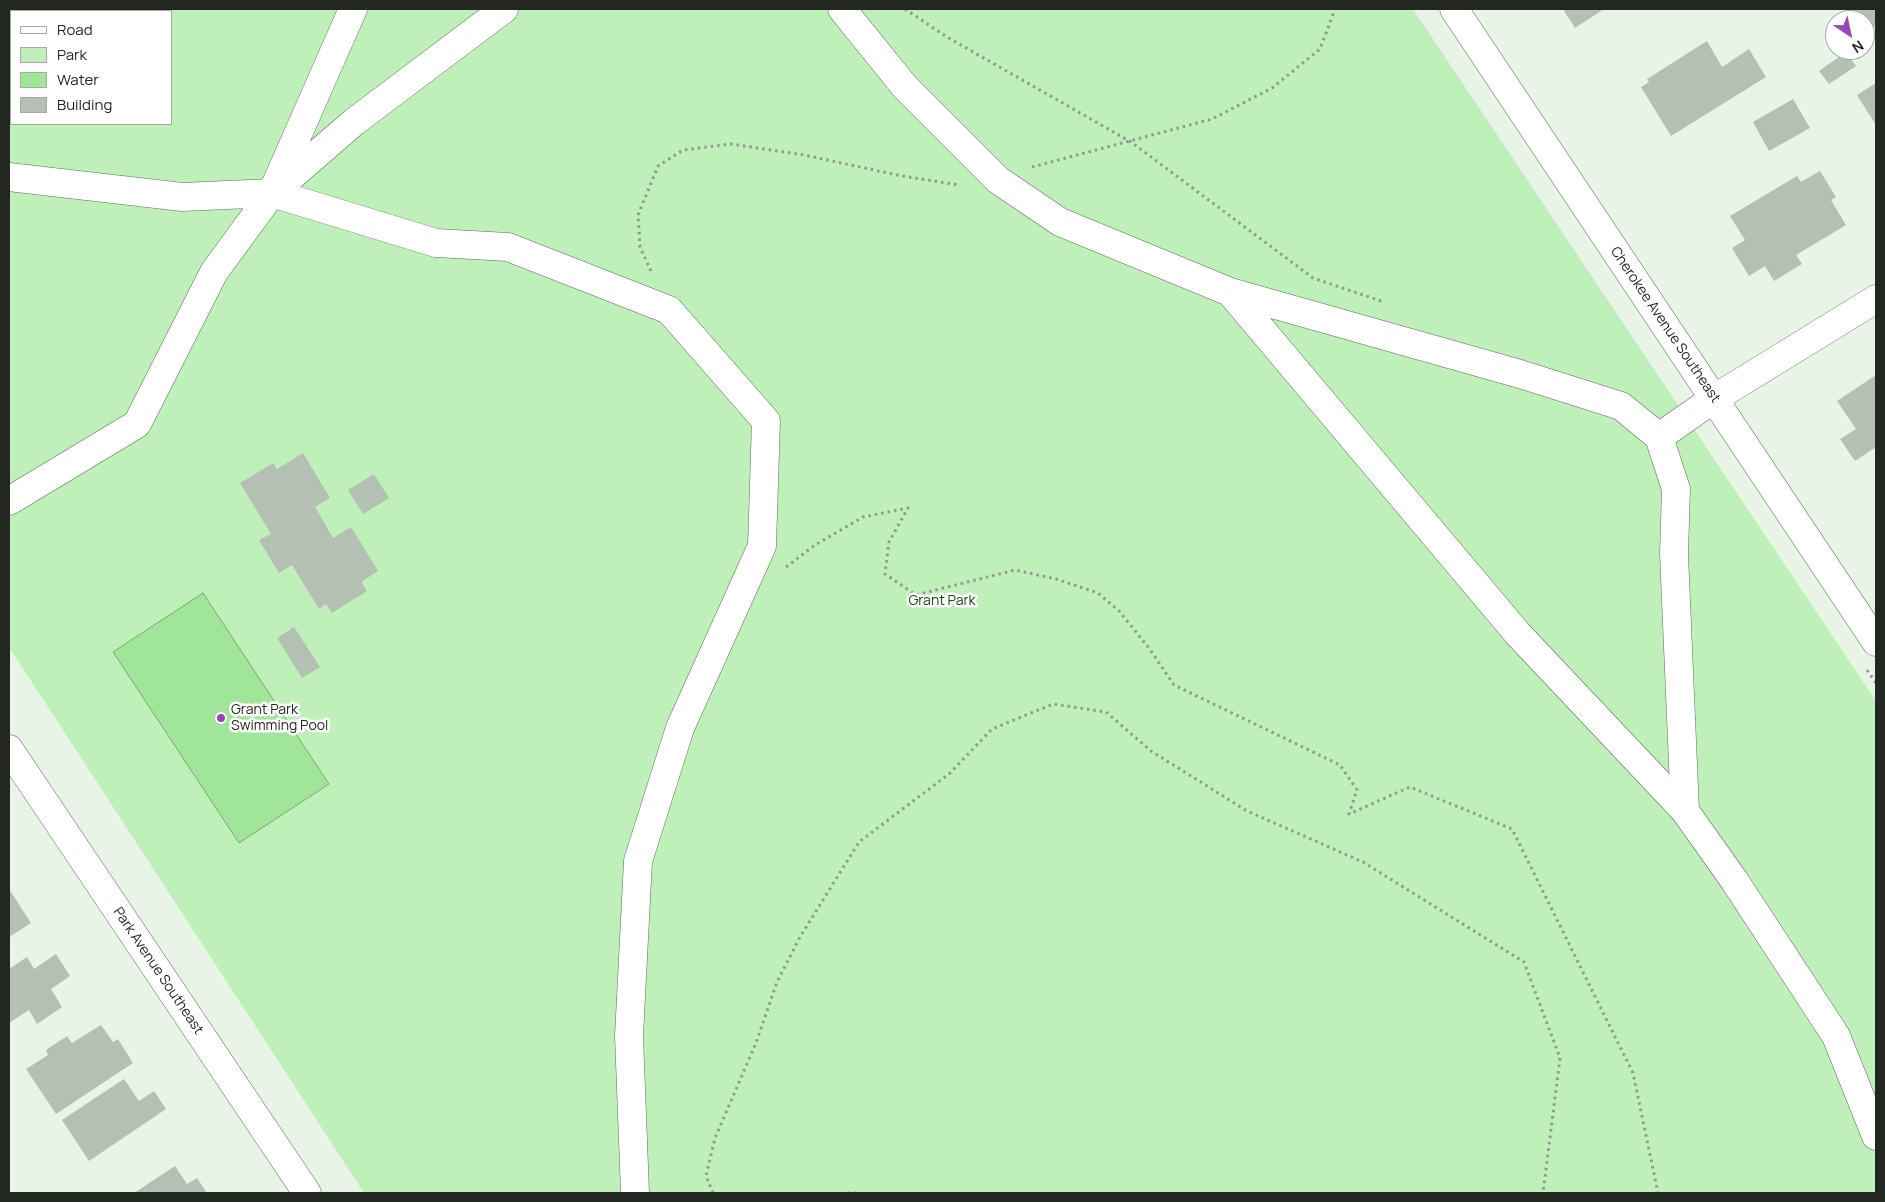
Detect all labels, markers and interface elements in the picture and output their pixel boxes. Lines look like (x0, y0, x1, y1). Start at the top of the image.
legend (10, 10, 172, 125)
north arrow (1825, 10, 1875, 60)
text: Road (57, 19, 93, 40)
text: N (1849, 36, 1868, 58)
text: Park (57, 44, 87, 65)
text: Water (57, 69, 99, 90)
text: Building (57, 94, 112, 115)
street label: Cherokee Avenue Southeast (1606, 244, 1724, 406)
park label: Grant Park (908, 593, 976, 609)
place label: Grant Park Swimming Pool (231, 702, 328, 734)
marker: Grant Park Swimming Pool (215, 712, 227, 724)
street label: Park Avenue Southeast (109, 904, 207, 1038)

